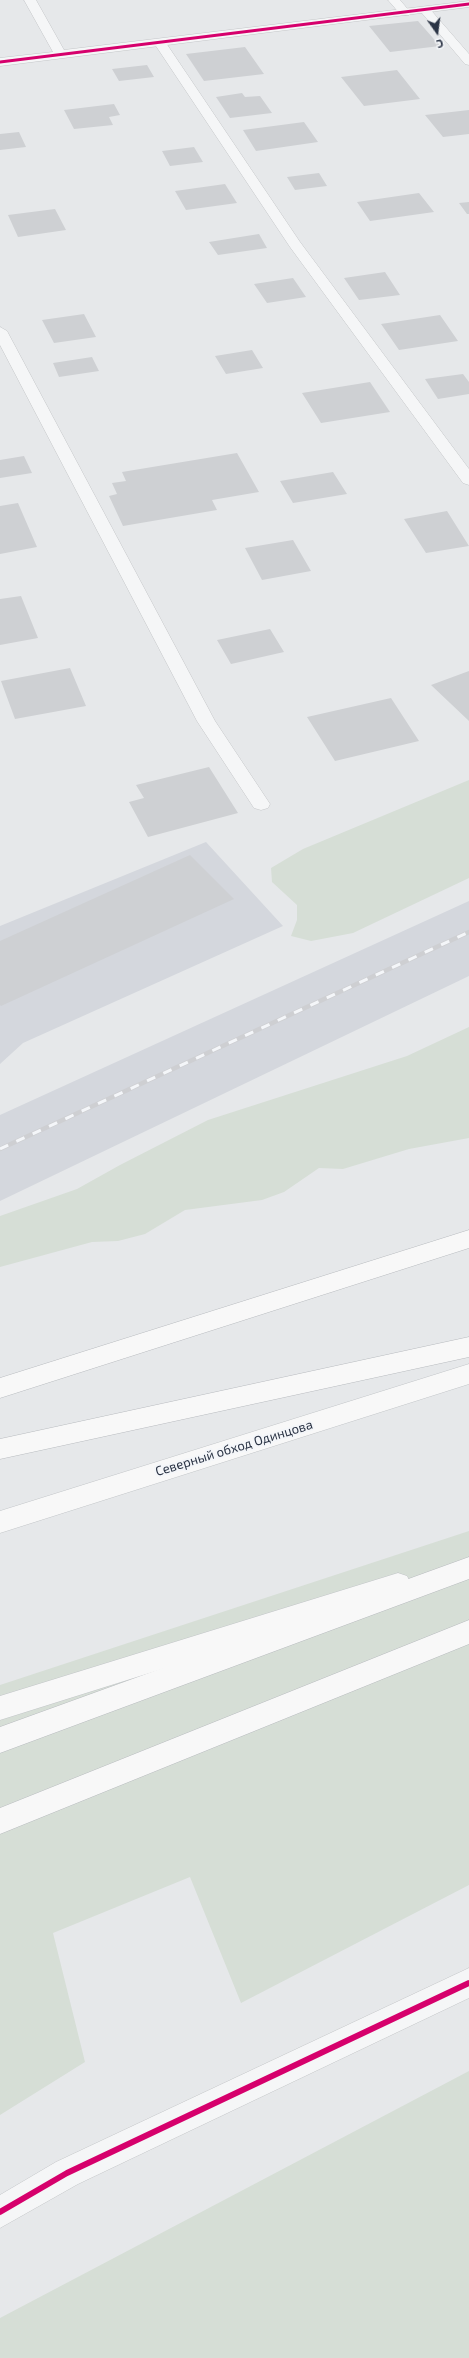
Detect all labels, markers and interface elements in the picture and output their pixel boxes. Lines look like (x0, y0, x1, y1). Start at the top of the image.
north arrow (417, 12, 457, 52)
text: С (435, 37, 445, 51)
street label: Северный обход Одинцова (153, 1417, 315, 1479)

